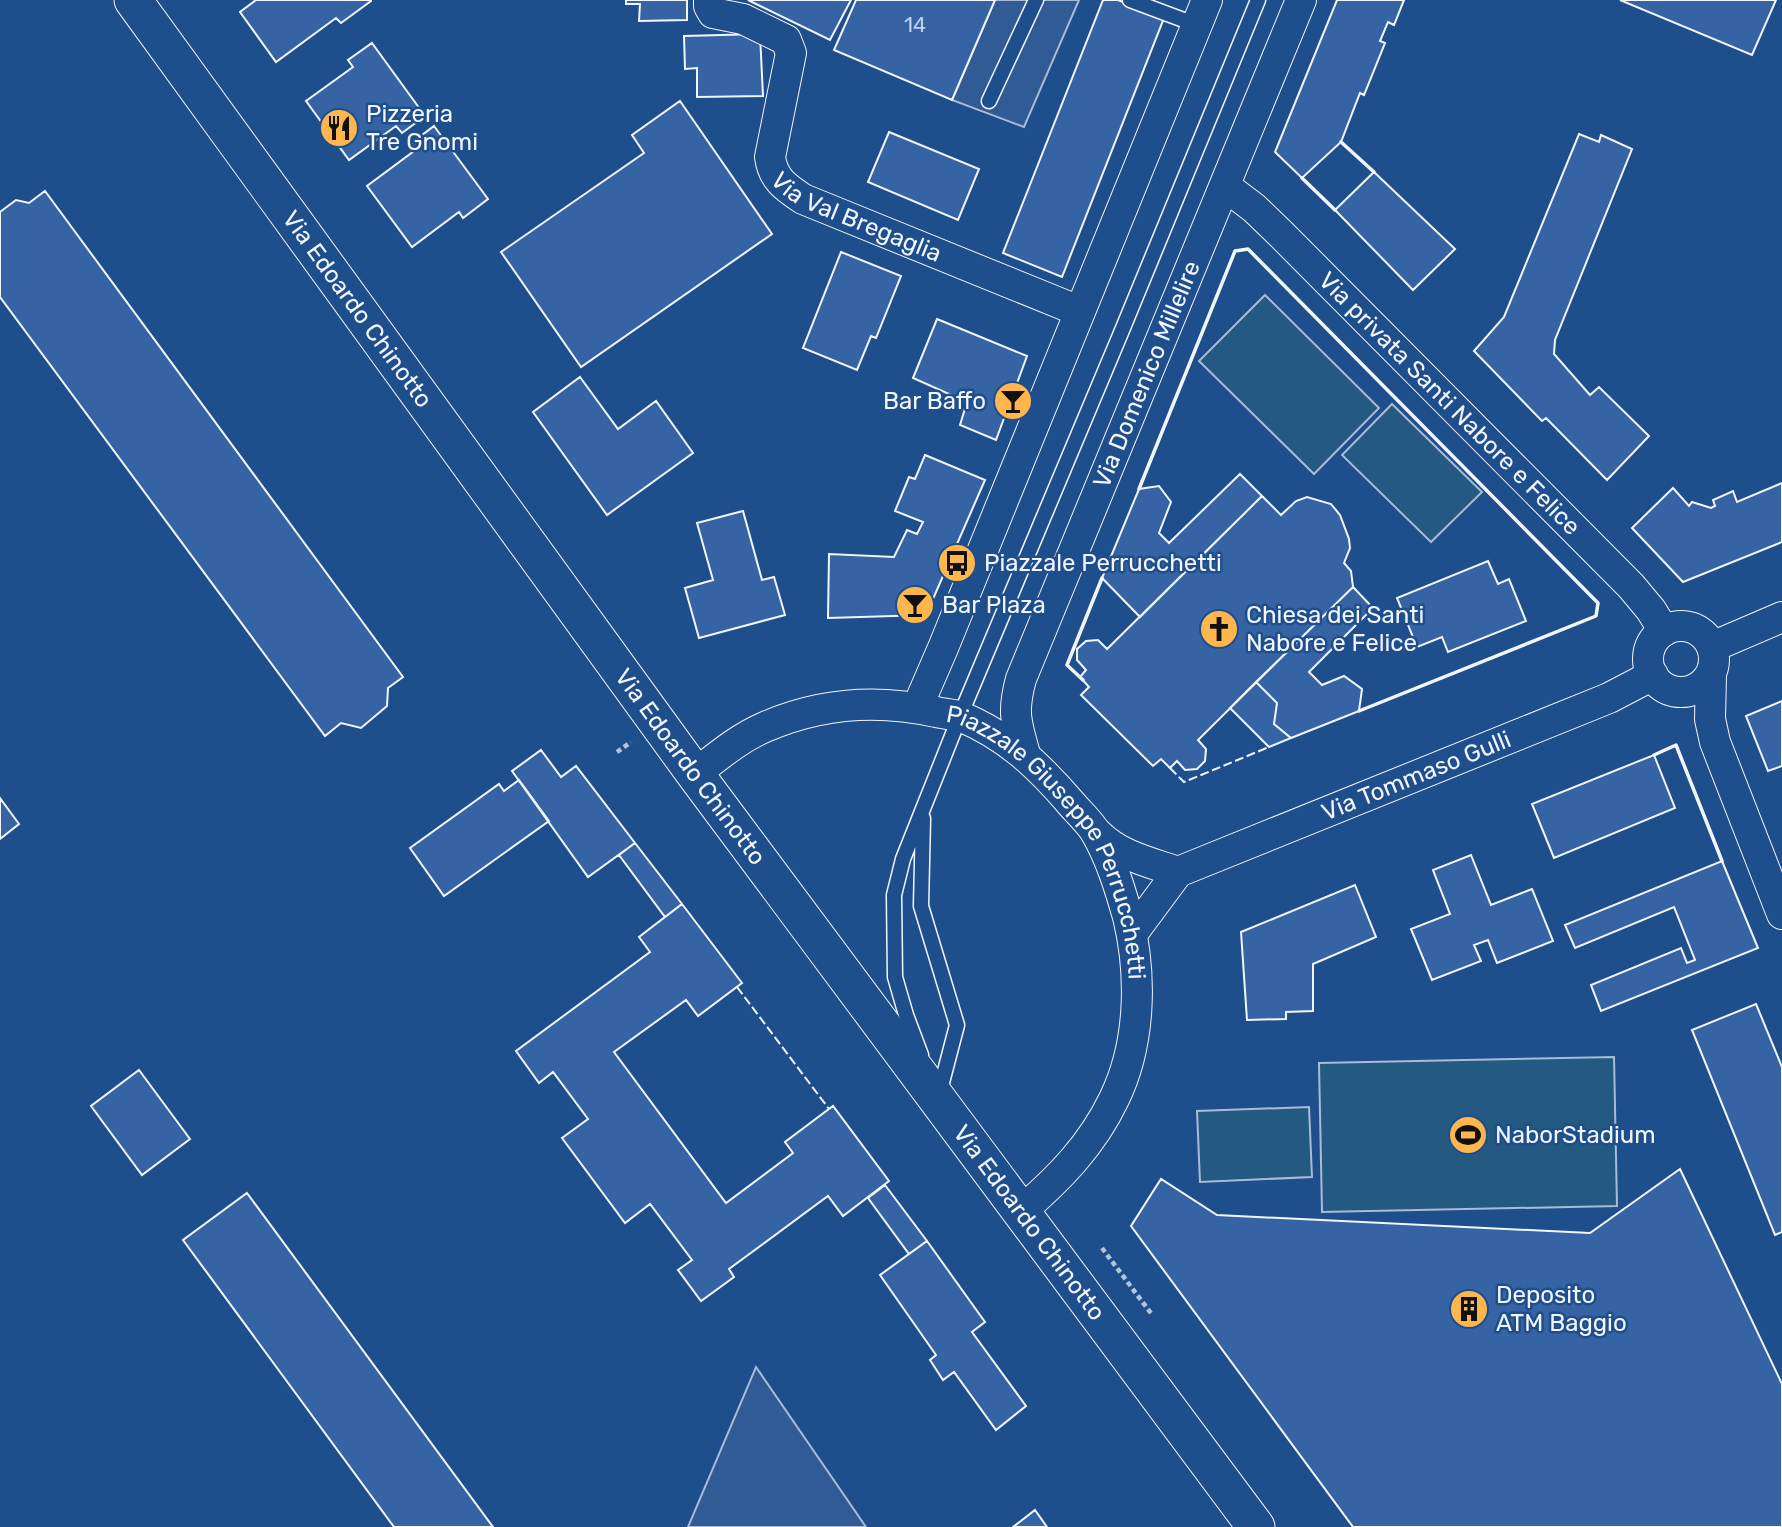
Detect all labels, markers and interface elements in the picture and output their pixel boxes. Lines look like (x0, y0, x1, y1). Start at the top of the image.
house number: 14 (904, 12, 926, 37)
place label: Pizzeria Tre Gnomi (366, 100, 478, 156)
restaurant icon: Pizzeria Tre Gnomi (318, 107, 360, 149)
street label: Via Val Bregaglia (765, 166, 946, 268)
street label: Via Edoardo Chinotto (277, 205, 438, 413)
street label: Via Domenico Millelire (1087, 257, 1206, 492)
street label: Via privata Santi Nabore e Felice (1313, 266, 1586, 541)
bar icon: Bar Baffo (992, 380, 1034, 422)
place label: Bar Baffo (883, 387, 986, 415)
bus stop icon: Piazzale Perrucchetti (936, 542, 978, 584)
place label: Piazzale Perrucchetti (984, 549, 1222, 577)
bar icon: Bar Plaza (894, 584, 936, 626)
place label: Bar Plaza (942, 591, 1046, 619)
place label: Chiesa dei Santi Nabore e Felice (1246, 601, 1424, 657)
church icon: Chiesa dei Santi Nabore e Felice (1198, 608, 1240, 650)
street label: Via Edoardo Chinotto (609, 663, 772, 870)
street label: Piazzale Giuseppe Perrucchetti (944, 700, 1151, 980)
street label: Via Tommaso Gulli (1317, 725, 1515, 827)
sports icon: NaborStadium (1447, 1114, 1489, 1156)
street label: Via Edoardo Chinotto (947, 1120, 1111, 1326)
place label: NaborStadium (1495, 1121, 1656, 1149)
place label: Deposito ATM Baggio (1496, 1281, 1627, 1337)
building icon: Deposito ATM Baggio (1448, 1288, 1490, 1330)

